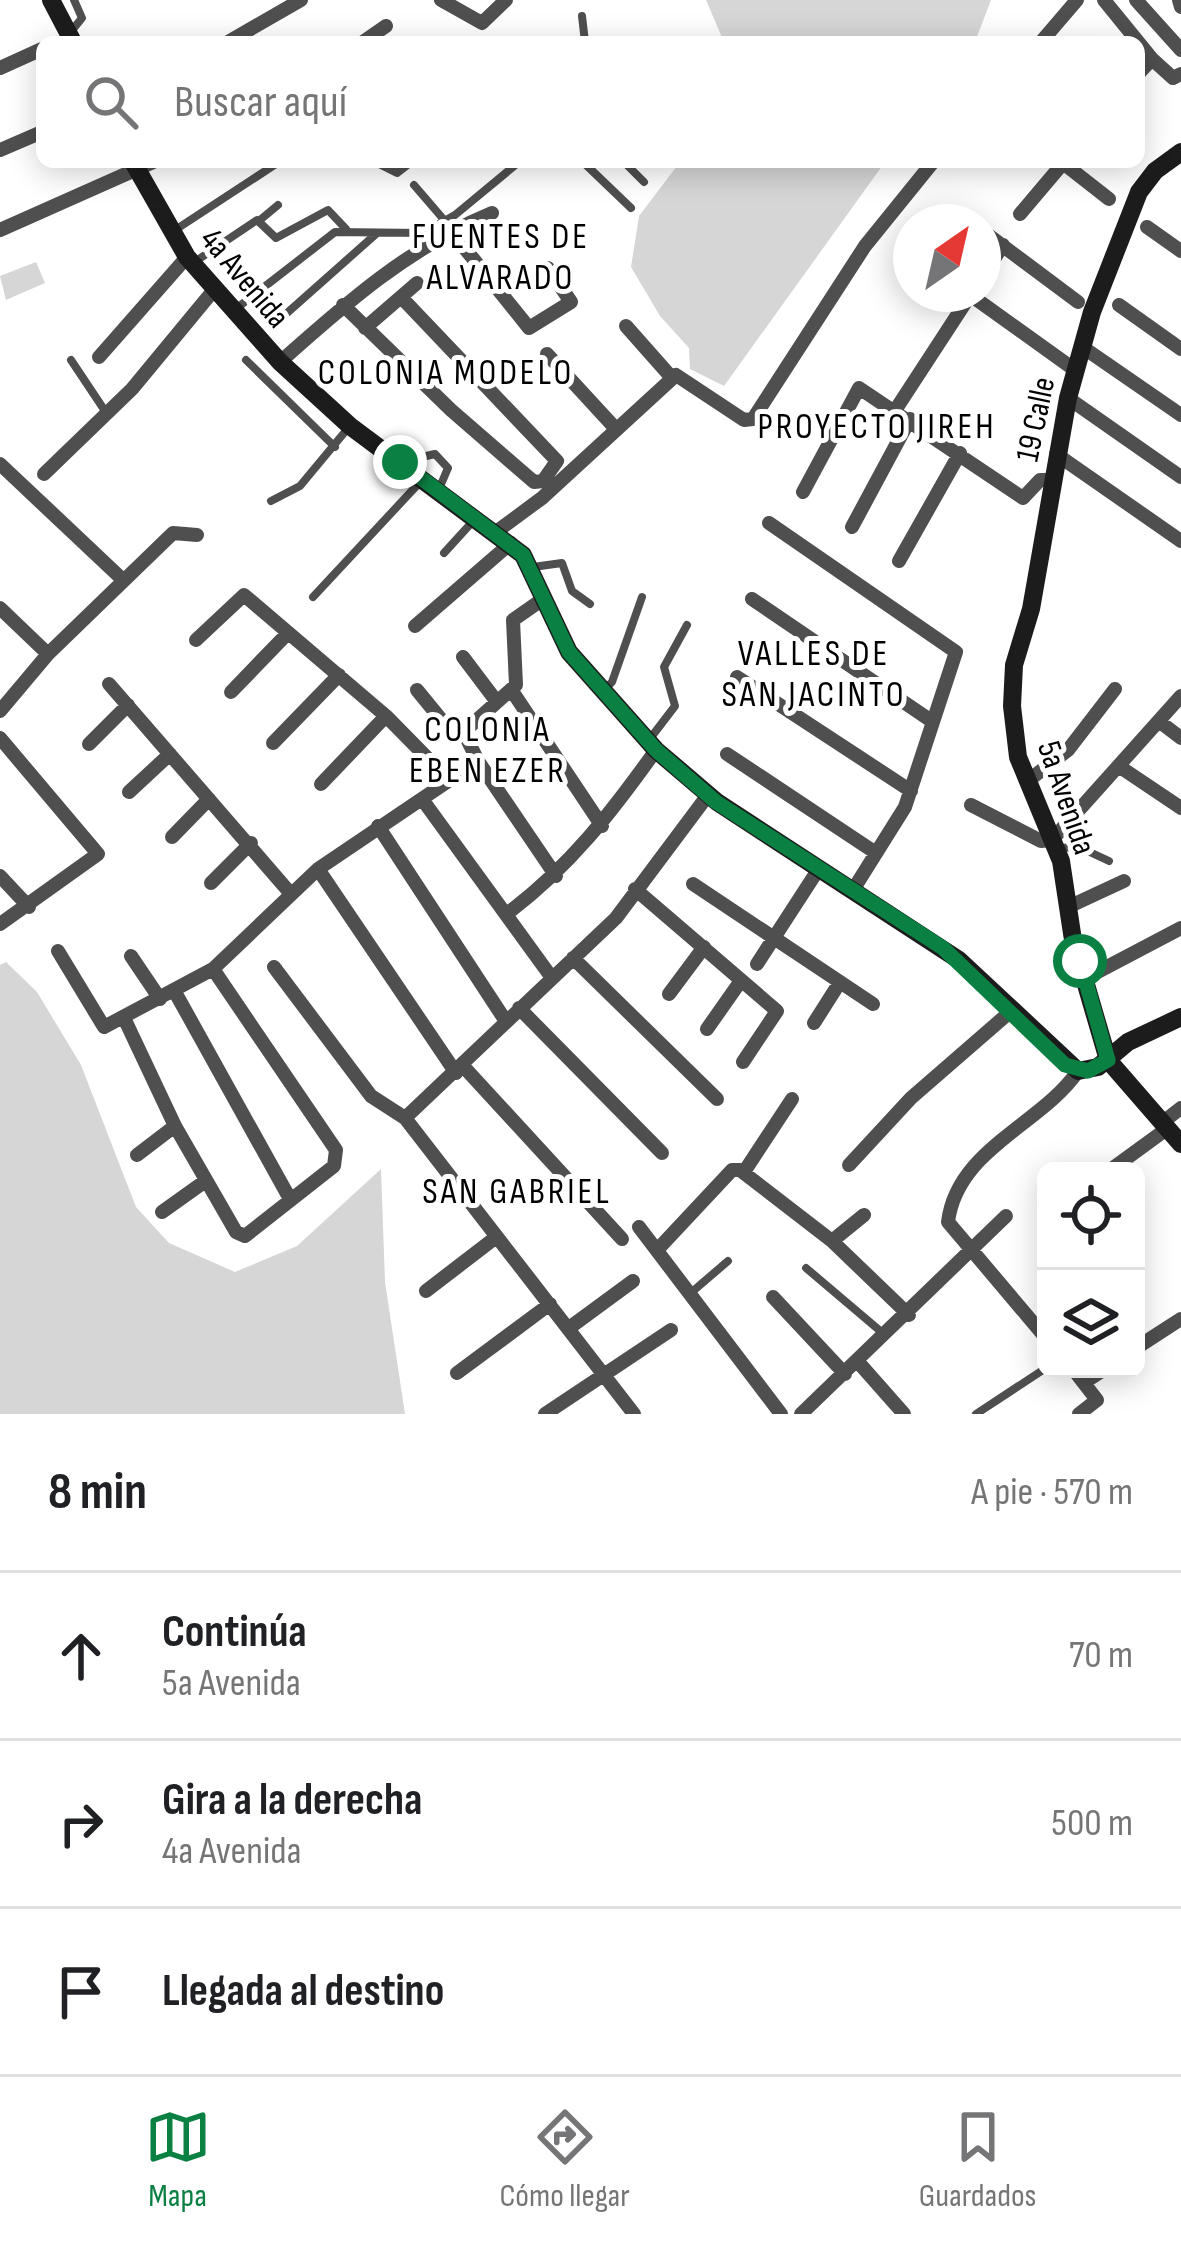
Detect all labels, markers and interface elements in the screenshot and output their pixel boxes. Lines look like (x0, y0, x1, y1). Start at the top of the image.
search box (36, 36, 1145, 168)
icon: search (78, 69, 144, 135)
text: Buscar aquí (174, 75, 347, 130)
north arrow (893, 204, 1001, 312)
district label: FUENTES DE ALVARADO (412, 216, 590, 300)
street label: 4a Avenida (191, 220, 298, 336)
district label: COLONIA MODELO (318, 352, 574, 395)
street label: 19 Calle (1008, 374, 1064, 465)
district label: PROYECTO JIREH (757, 406, 997, 449)
route end (373, 435, 427, 489)
district label: VALLES DE SAN JACINTO (721, 633, 907, 717)
district label: COLONIA EBEN EZER (409, 709, 567, 793)
street label: 5a Avenida (1028, 736, 1104, 860)
route start (1053, 934, 1107, 988)
map controls (1037, 1162, 1145, 1378)
button: locate (1037, 1162, 1145, 1270)
district label: SAN GABRIEL (422, 1171, 612, 1214)
button: layers (1037, 1270, 1145, 1378)
text: 8 min (48, 1462, 147, 1523)
text: A pie · 570 m (971, 1469, 1133, 1516)
text: Continúa (162, 1605, 307, 1660)
icon: ahead (48, 1623, 114, 1689)
text: 70 m (1069, 1632, 1133, 1679)
text: 5a Avenida (162, 1660, 301, 1707)
text: Gira a la derecha (162, 1773, 422, 1828)
icon: right (48, 1791, 114, 1857)
text: 500 m (1051, 1800, 1133, 1847)
text: 4a Avenida (162, 1828, 301, 1875)
icon: arrive (48, 1959, 114, 2025)
text: Llegada al destino (162, 1964, 444, 2019)
tab: Mapa (145, 2104, 211, 2216)
tab: Cómo llegar (500, 2104, 630, 2216)
tab: Guardados (919, 2104, 1036, 2216)

